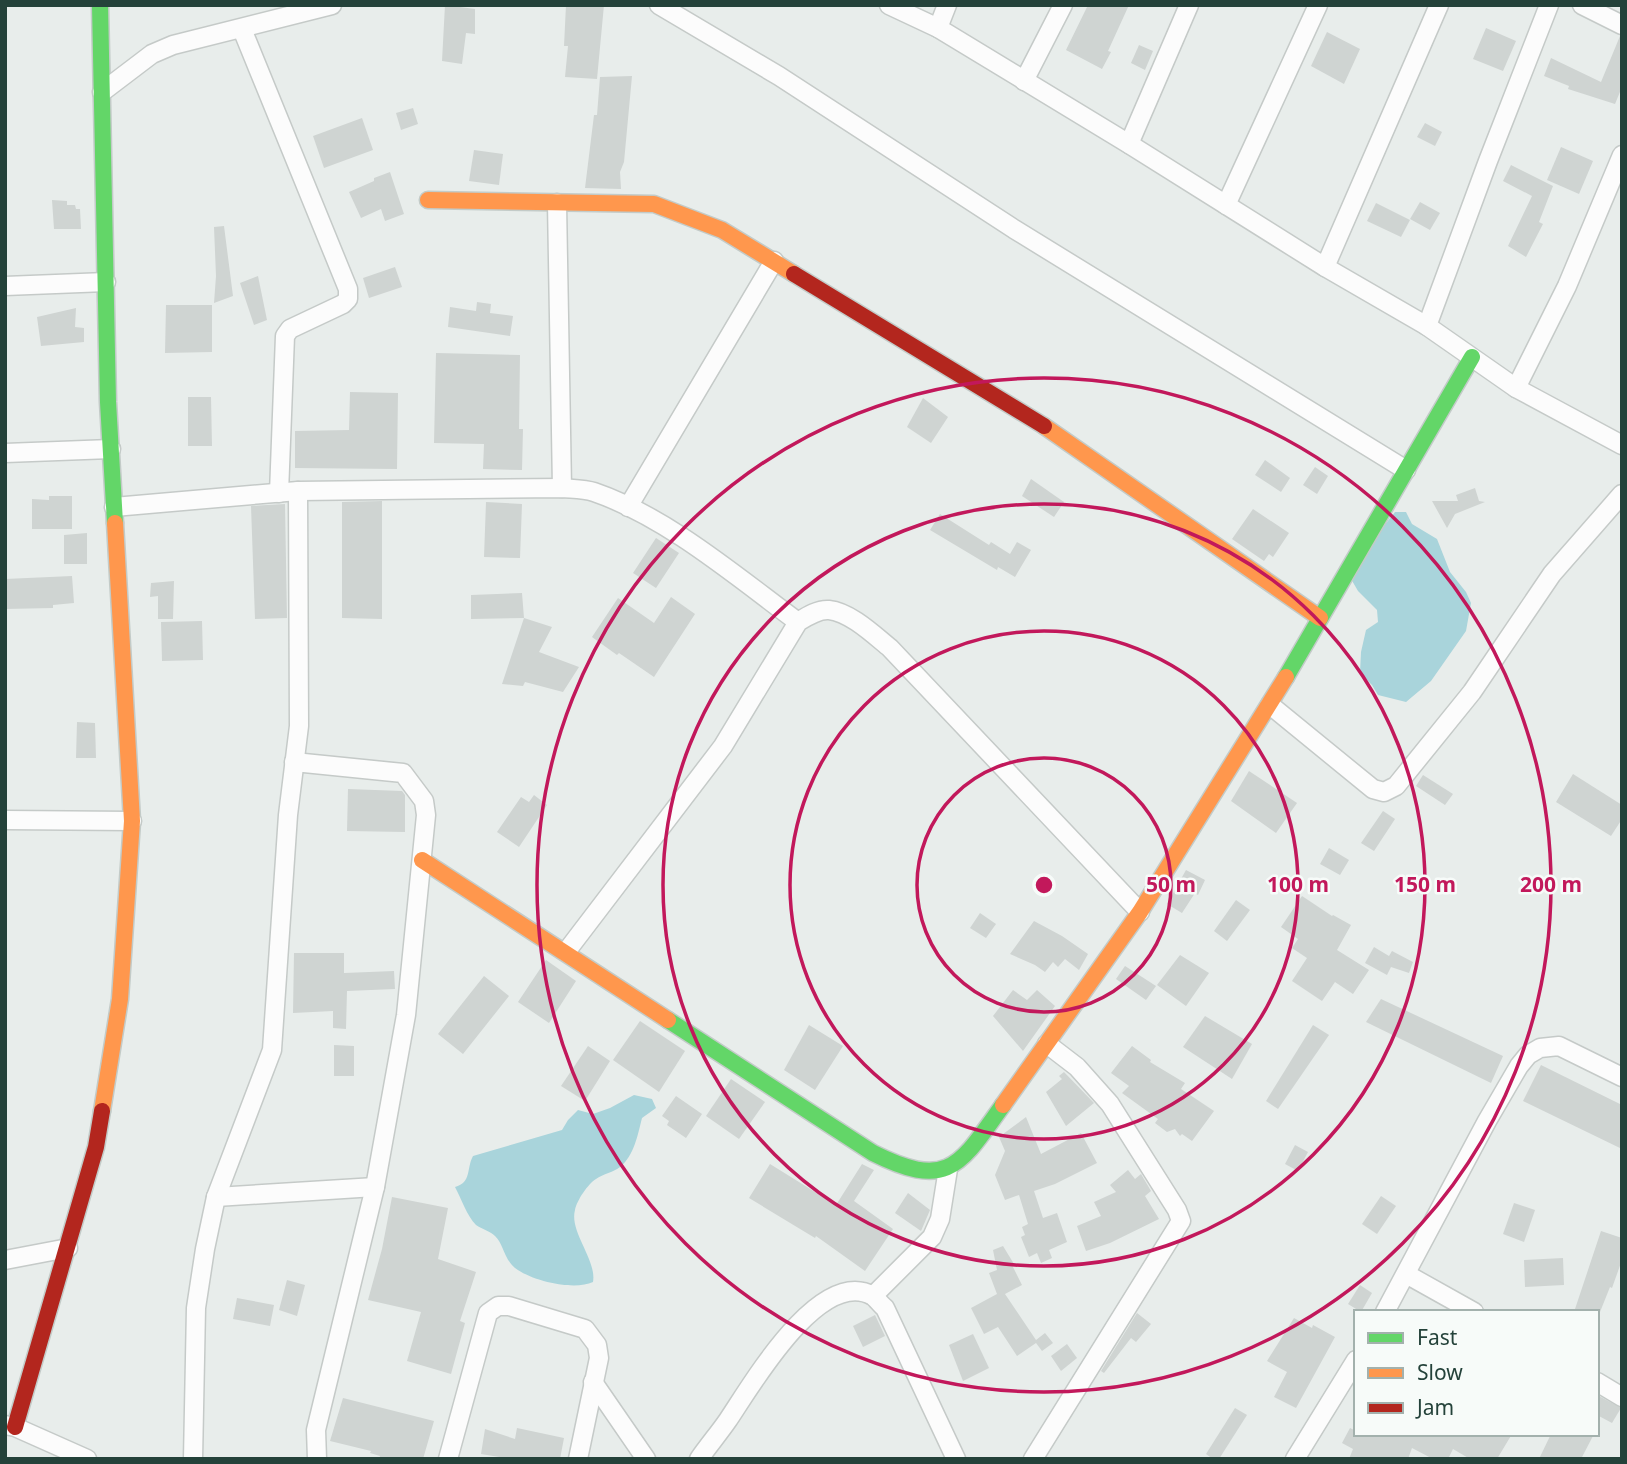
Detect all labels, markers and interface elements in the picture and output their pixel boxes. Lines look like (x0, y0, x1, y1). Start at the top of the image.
text: 50 m (1146, 870, 1196, 898)
text: 100 m (1267, 870, 1329, 898)
text: 150 m (1394, 870, 1456, 898)
text: 200 m (1520, 870, 1582, 898)
centre of rings (1032, 873, 1056, 897)
legend (1354, 1310, 1599, 1436)
text: Fast (1417, 1323, 1458, 1351)
text: Slow (1417, 1358, 1463, 1386)
text: Jam (1415, 1393, 1454, 1421)

